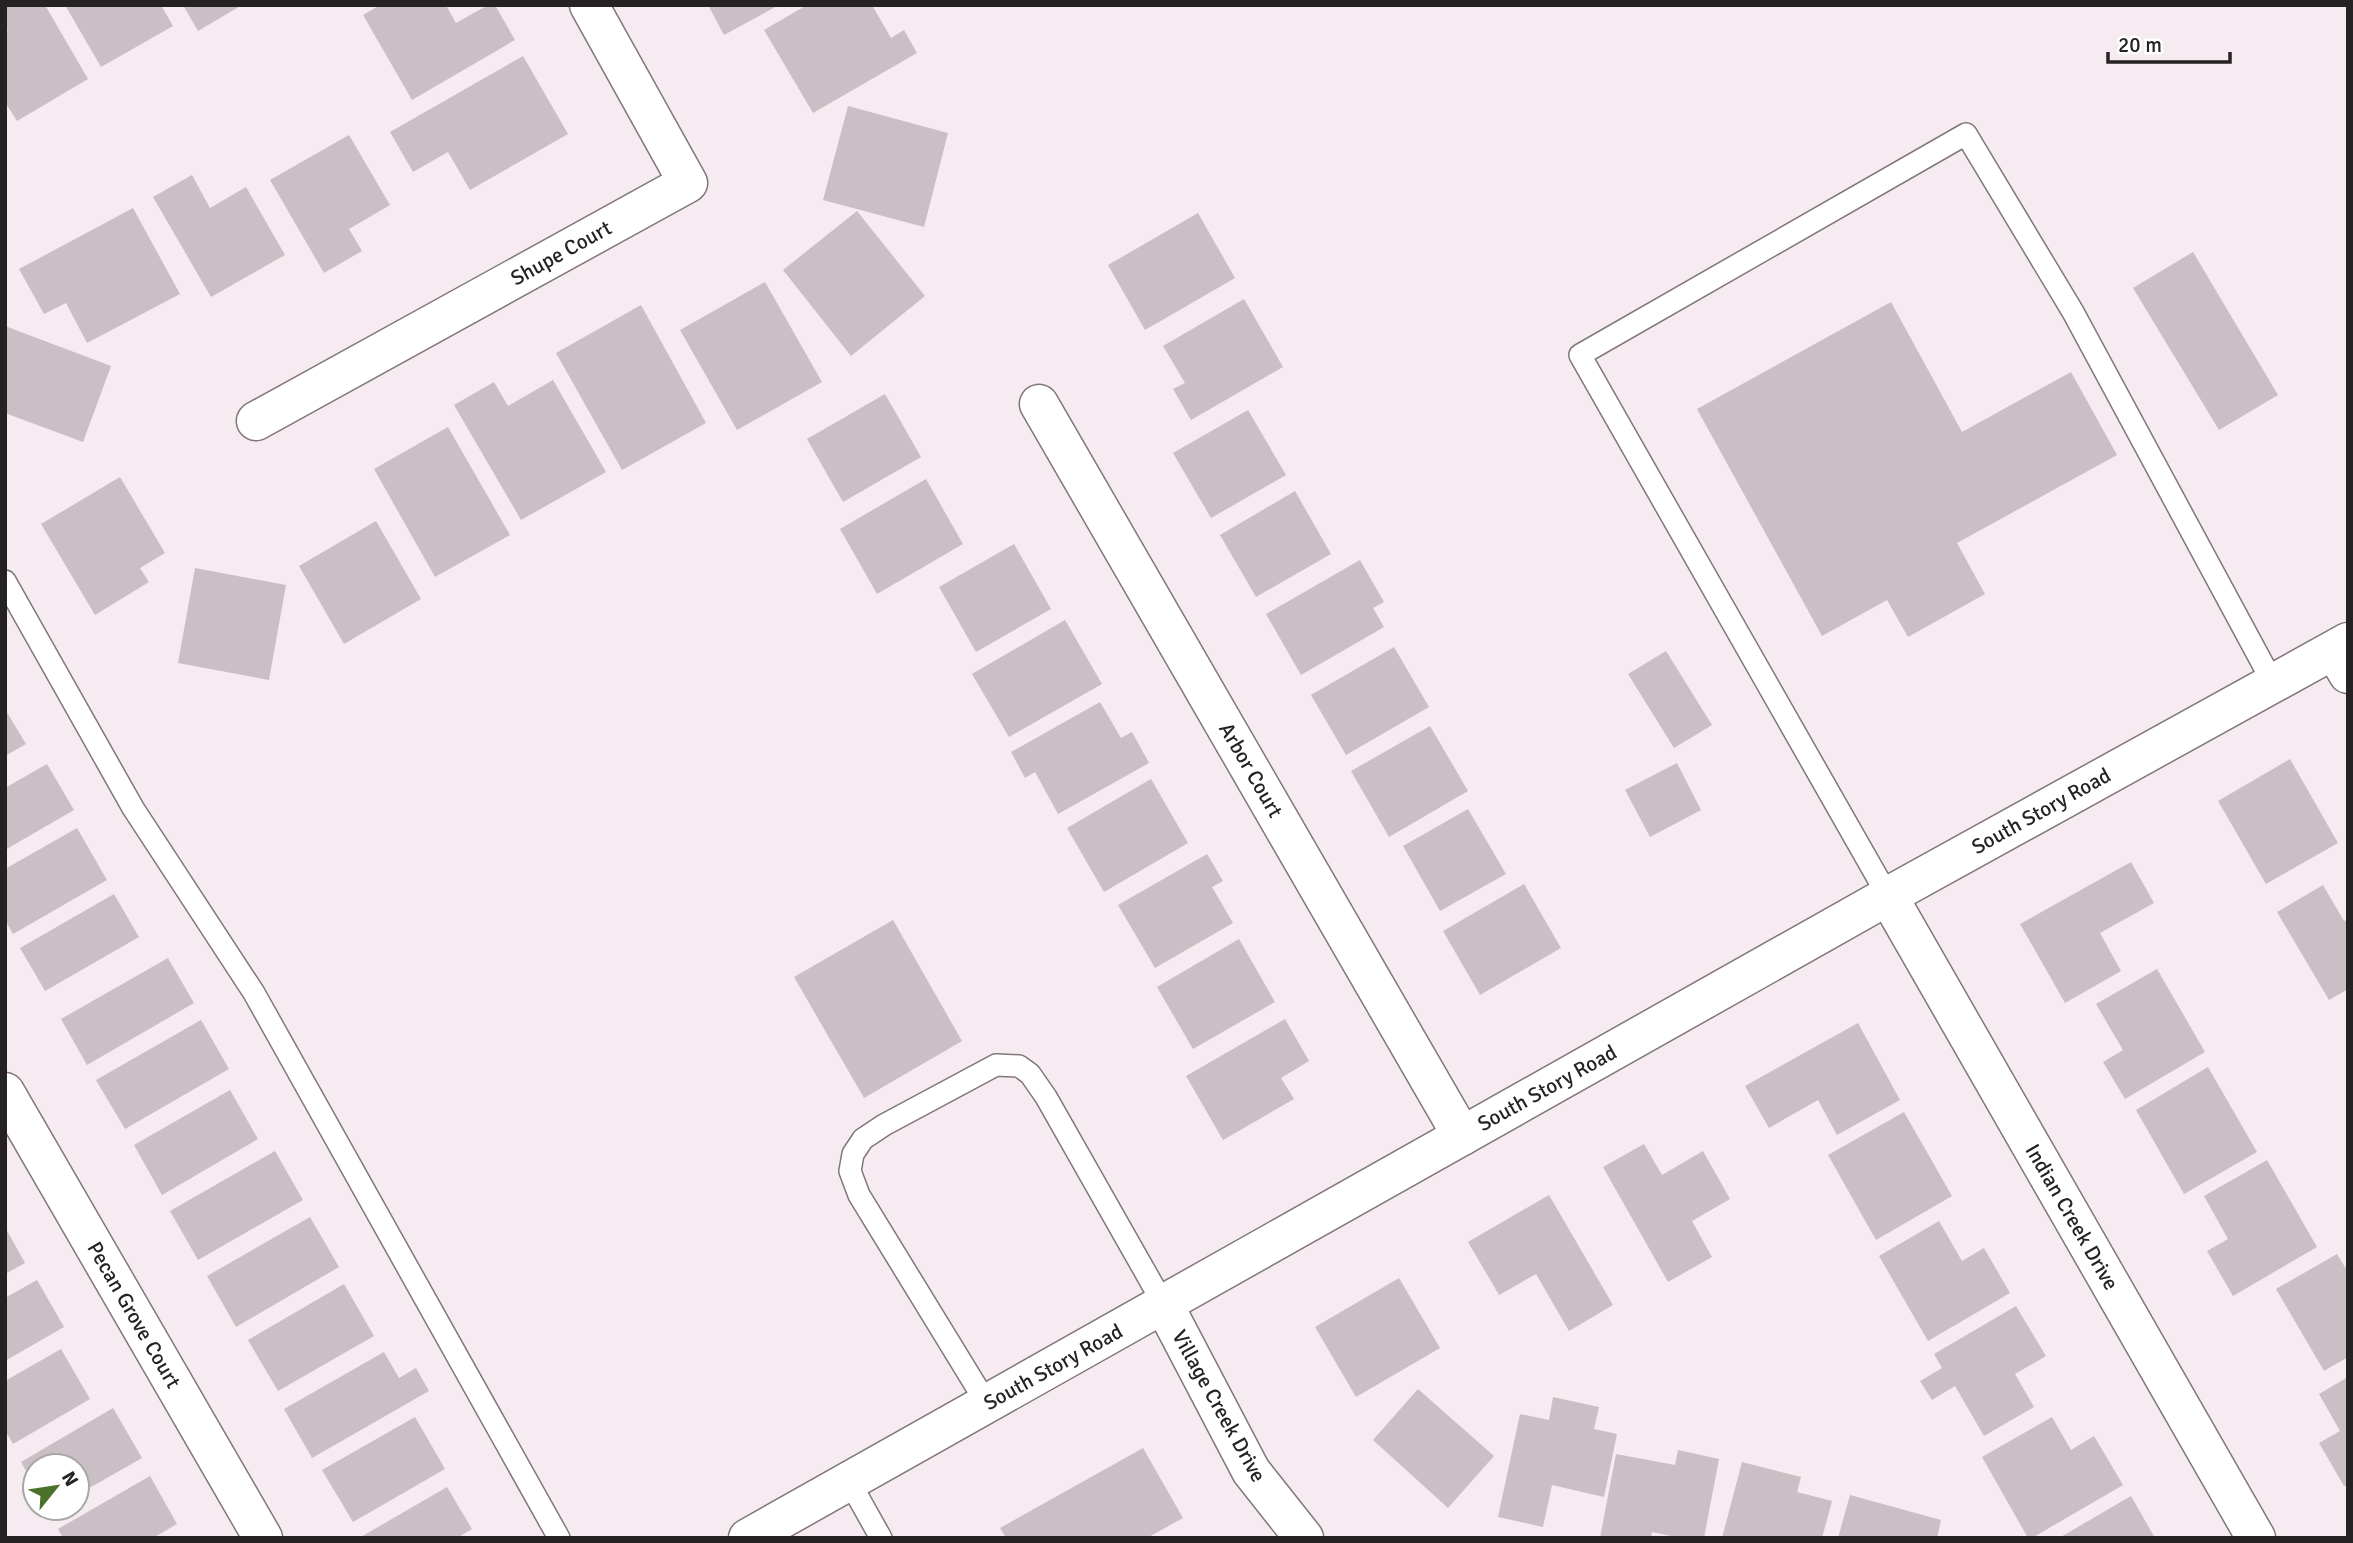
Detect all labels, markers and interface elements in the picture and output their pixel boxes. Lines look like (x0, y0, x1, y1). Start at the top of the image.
scale bar (2108, 21, 2230, 65)
text: 20 m (2118, 32, 2162, 58)
street label: Shupe Court (506, 215, 616, 291)
street label: Arbor Court (1213, 718, 1289, 822)
street label: South Story Road (1967, 762, 2115, 860)
street label: South Story Road (1473, 1039, 1621, 1137)
street label: Indian Creek Drive (2020, 1139, 2124, 1295)
street label: Pecan Grove Court (82, 1237, 186, 1393)
street label: South Story Road (979, 1318, 1127, 1416)
street label: Village Creek Drive (1166, 1325, 1272, 1487)
north arrow (21, 1452, 91, 1522)
text: N (56, 1467, 84, 1491)

